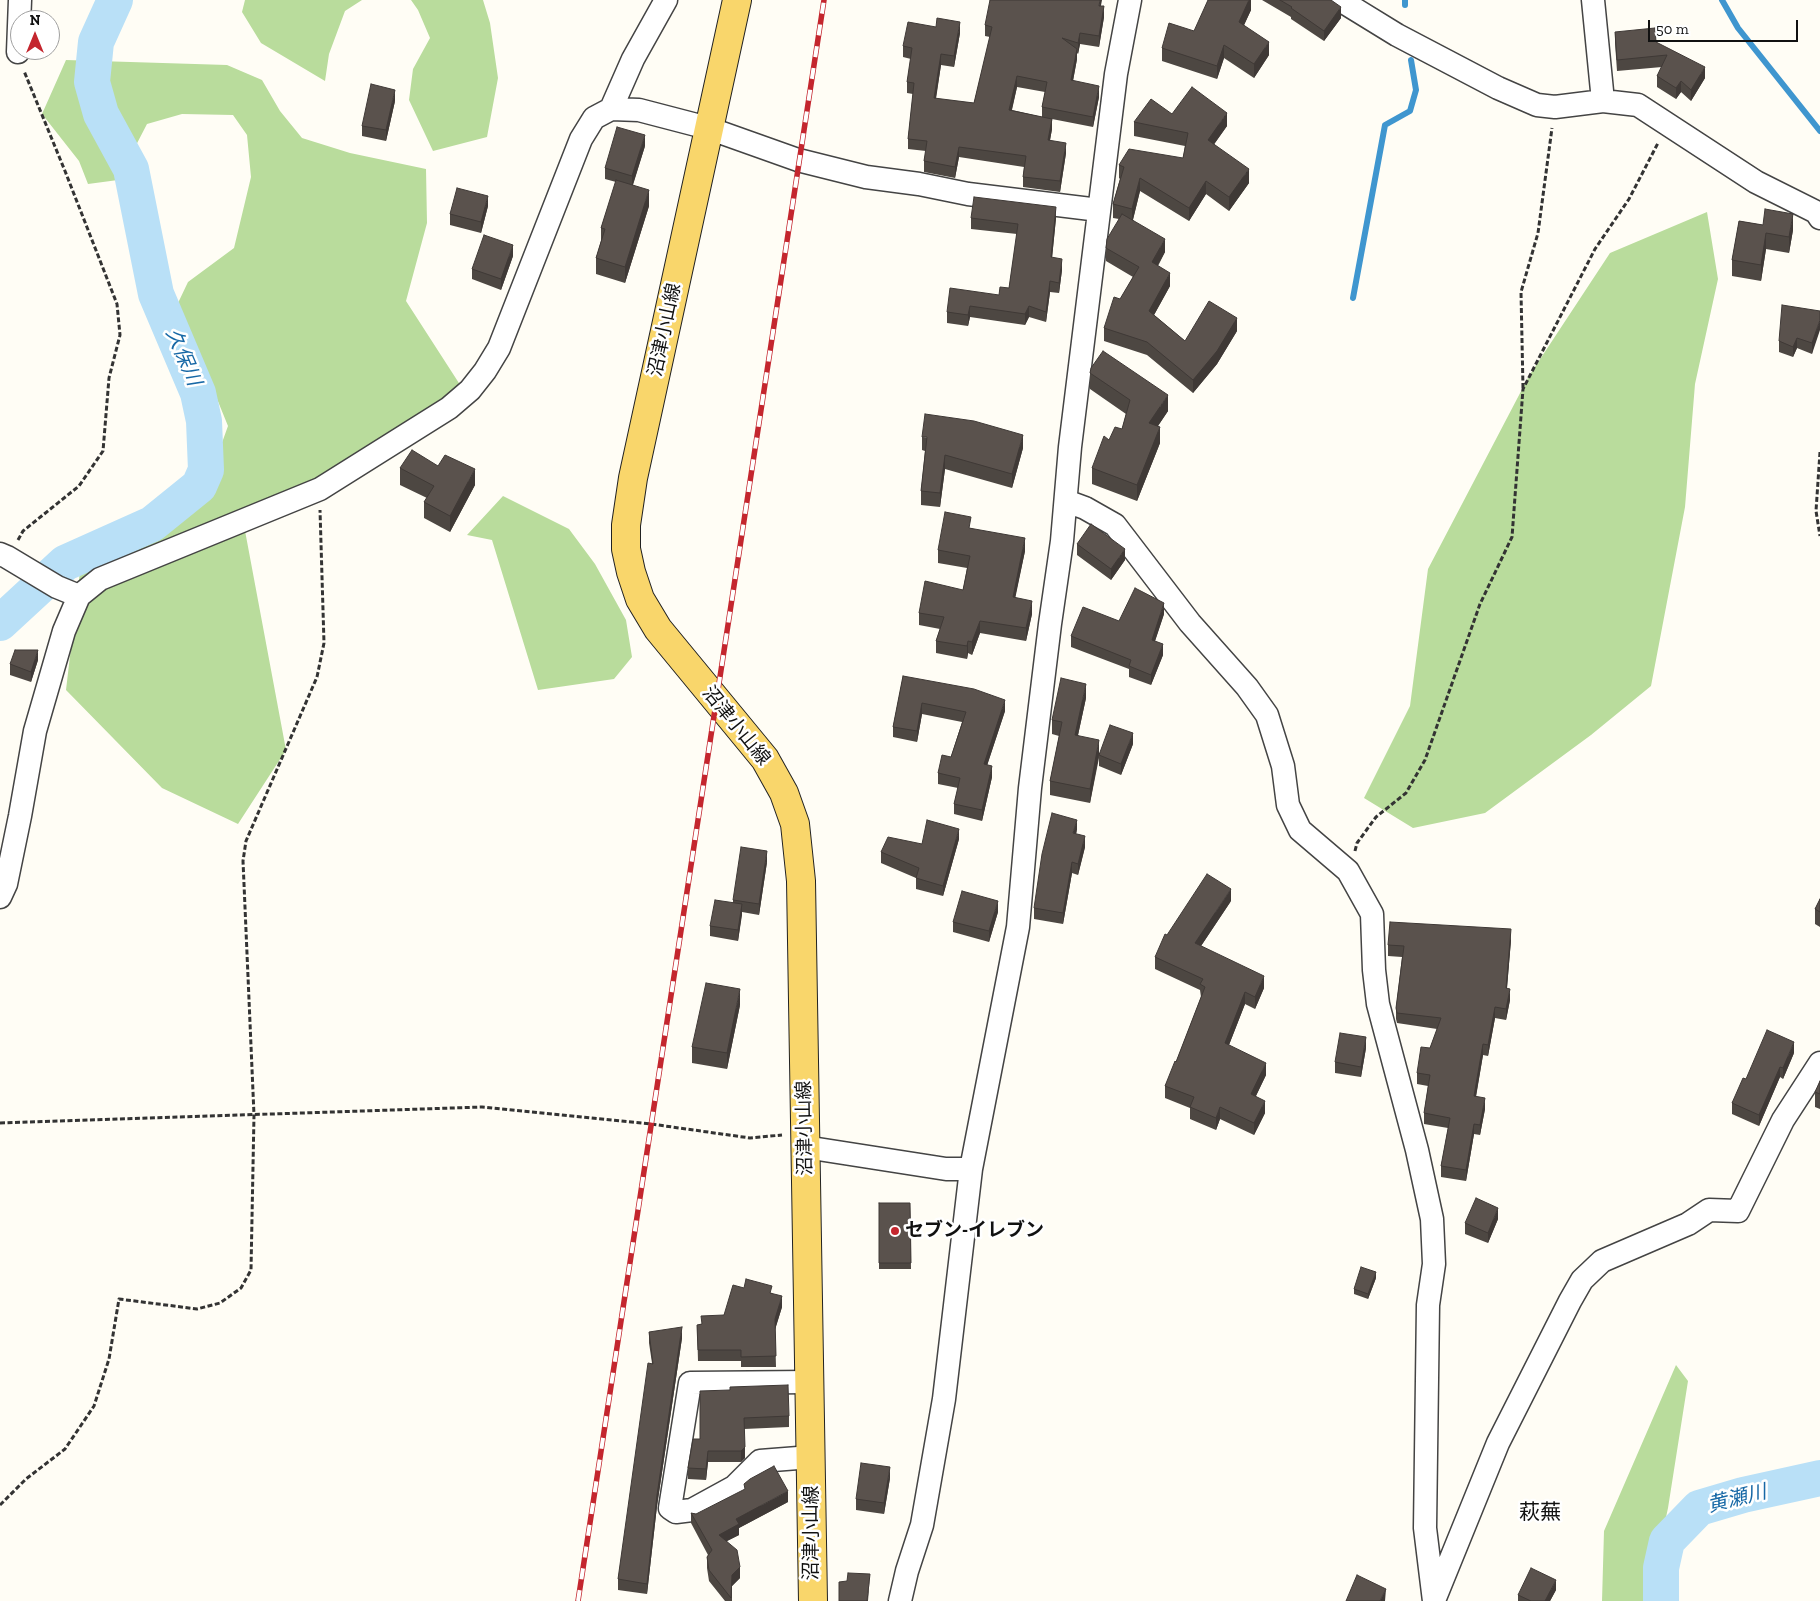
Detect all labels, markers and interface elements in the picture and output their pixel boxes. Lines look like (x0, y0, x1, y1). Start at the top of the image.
north arrow (10, 10, 60, 60)
scale bar (1650, 10, 1800, 42)
text: N (30, 12, 40, 29)
text: 50 m (1656, 20, 1689, 38)
street label: 沼津小山線 (644, 281, 686, 379)
water label: 久保川 (160, 325, 206, 389)
street label: 沼津小山線 (697, 682, 775, 770)
street label: 沼津小山線 (793, 1080, 817, 1176)
place label: セブン-イレブン (905, 1220, 1044, 1242)
marker: セブン-イレブン (889, 1225, 901, 1237)
water label: 黄瀬川 (1705, 1480, 1769, 1518)
street label: 沼津小山線 (801, 1486, 823, 1580)
district label: 萩蕪 (1519, 1500, 1561, 1526)

